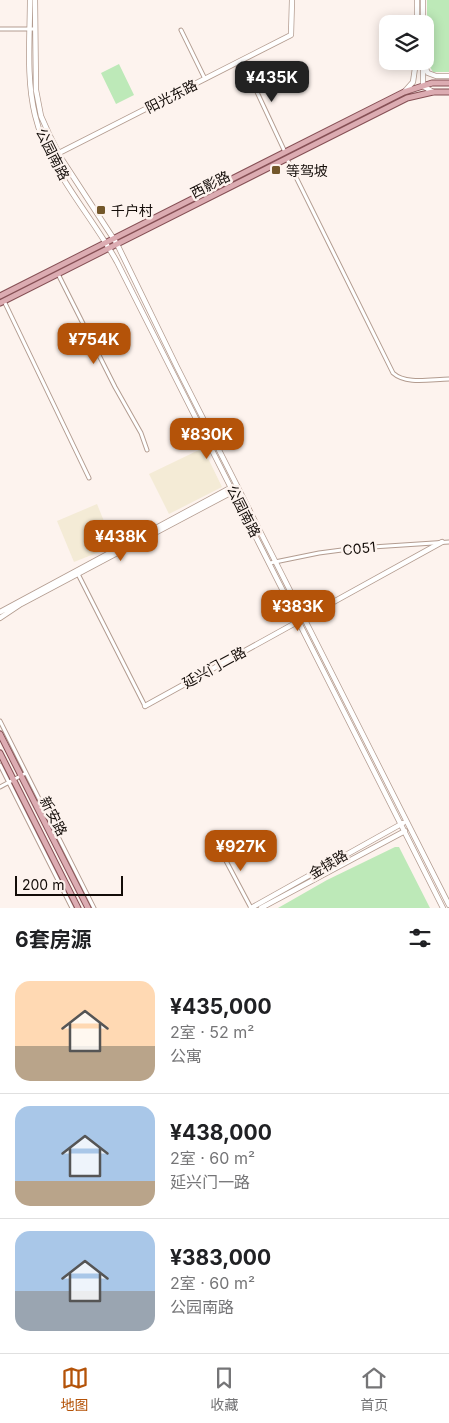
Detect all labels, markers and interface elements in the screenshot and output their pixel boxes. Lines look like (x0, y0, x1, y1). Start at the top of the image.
map controls (379, 15, 434, 70)
button: layers (379, 15, 434, 70)
pin: ¥435K (237, 61, 307, 103)
text: ¥435K (246, 67, 298, 87)
street label: 阳光东路 (142, 76, 200, 116)
street label: 公园南路 (33, 125, 73, 183)
place label: 等驾坡 (286, 162, 328, 179)
marker: 等驾坡 (270, 164, 282, 176)
street label: 西影路 (187, 167, 233, 201)
place label: 千户村 (111, 202, 153, 219)
marker: 千户村 (95, 204, 107, 216)
pin: ¥754K (59, 322, 129, 365)
text: ¥754K (69, 329, 119, 349)
pin: ¥830K (172, 418, 242, 460)
text: ¥830K (181, 424, 233, 444)
street label: 公园南路 (224, 482, 264, 540)
pin: ¥438K (86, 520, 156, 562)
text: ¥438K (95, 526, 147, 546)
street label: C051 (342, 538, 376, 558)
pin: ¥383K (263, 590, 333, 632)
text: ¥383K (272, 596, 324, 616)
street label: 延兴门二路 (179, 643, 249, 691)
street label: 新安路 (37, 793, 71, 839)
pin: ¥927K (206, 830, 276, 872)
text: ¥927K (216, 836, 266, 856)
street label: 金犊路 (306, 846, 350, 882)
scale bar (15, 873, 122, 896)
text: 200 m (22, 876, 64, 893)
icon: filters (406, 924, 434, 952)
text: 6套房源 (15, 927, 92, 952)
text: ¥435,000 (170, 994, 272, 1019)
icon: home (55, 1001, 115, 1061)
text: 2室 · 52 m² (170, 1022, 254, 1042)
text: 公寓 (170, 1046, 202, 1066)
text: ¥438,000 (170, 1120, 272, 1145)
icon: home (55, 1126, 115, 1186)
text: 2室 · 60 m² (170, 1148, 255, 1168)
text: 延兴门一路 (170, 1172, 250, 1192)
text: ¥383,000 (170, 1245, 271, 1270)
icon: home (55, 1251, 115, 1311)
text: 2室 · 60 m² (170, 1273, 255, 1293)
text: 公园南路 (170, 1297, 234, 1317)
tab: 地图 (61, 1364, 89, 1414)
tab: 收藏 (210, 1364, 238, 1414)
tab: 首页 (360, 1364, 388, 1414)

